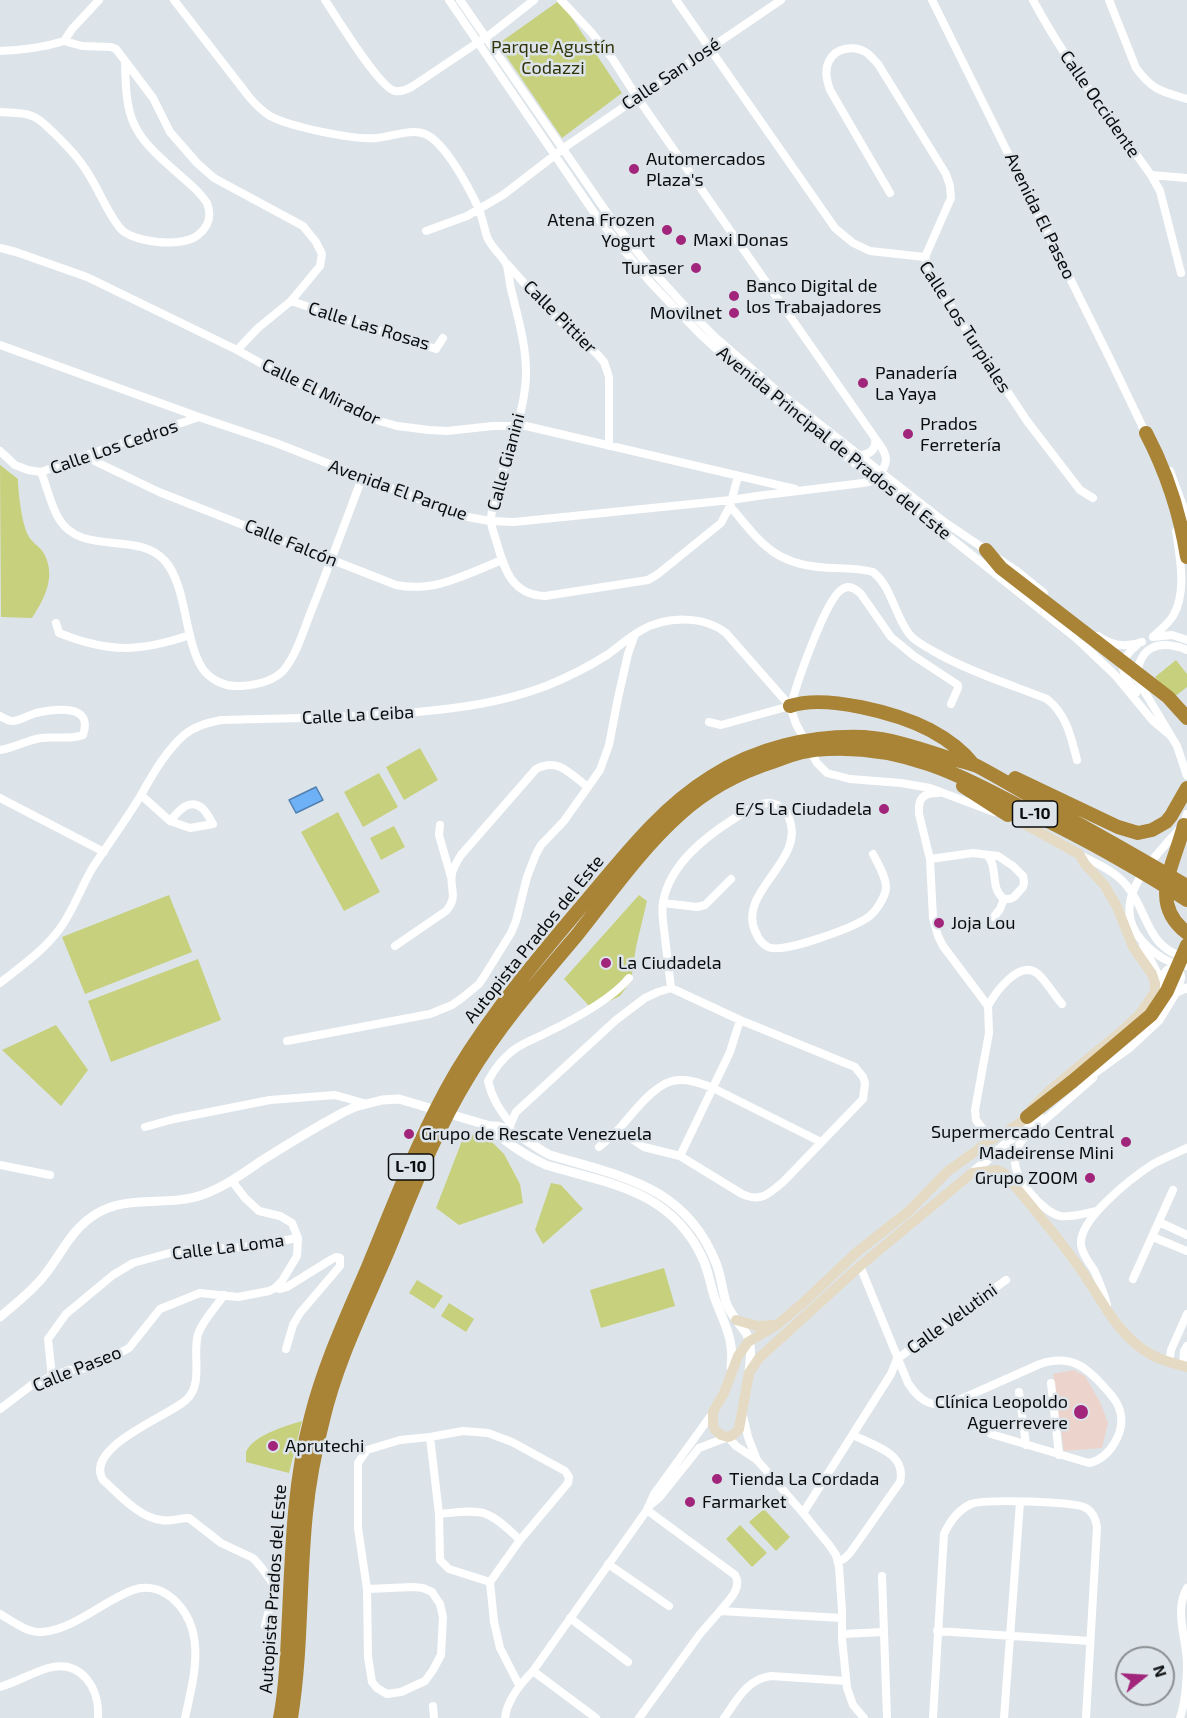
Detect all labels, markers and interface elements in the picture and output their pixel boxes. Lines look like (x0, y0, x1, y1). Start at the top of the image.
street label: Calle San José (618, 33, 724, 115)
park label: Parque Agustín Codazzi (491, 36, 615, 78)
street label: Calle Occidente (1055, 46, 1145, 162)
place label: Automercados Plaza's (646, 148, 765, 190)
street label: Avenida El Paseo (1000, 149, 1080, 283)
marker: Automercados Plaza's (627, 162, 641, 176)
place label: Atena Frozen Yogurt (547, 209, 655, 252)
marker: Atena Frozen Yogurt (660, 223, 674, 237)
place label: Maxi Donas (693, 229, 788, 251)
marker: Maxi Donas (674, 233, 688, 247)
place label: Turaser (622, 257, 684, 279)
street label: Calle Los Turpiales (914, 257, 1016, 397)
marker: Turaser (689, 261, 703, 275)
place label: Banco Digital de los Trabajadores (746, 275, 881, 318)
street label: Calle Pittier (519, 276, 601, 358)
marker: Banco Digital de los Trabajadores (727, 289, 741, 303)
street label: Calle Las Rosas (305, 297, 433, 355)
place label: Movilnet (650, 302, 722, 324)
marker: Movilnet (727, 306, 741, 320)
street label: Avenida Principal de Prados del Este (712, 342, 956, 544)
street label: Calle El Mirador (258, 354, 384, 430)
place label: Panadería La Yaya (875, 362, 957, 404)
marker: Panadería La Yaya (856, 376, 870, 390)
street label: Calle Gianini (483, 411, 529, 513)
place label: Prados Ferretería (920, 413, 1001, 456)
street label: Calle Los Cedros (47, 415, 181, 479)
marker: Prados Ferretería (901, 427, 915, 441)
street label: Avenida El Parque (326, 455, 470, 525)
street label: Calle Falcón (241, 515, 341, 571)
street label: Calle La Ceiba (301, 701, 415, 729)
place label: E/S La Ciudadela (735, 798, 872, 820)
road number: L-10 (1012, 801, 1058, 827)
marker: E/S La Ciudadela (877, 802, 891, 816)
street label: Autopista Prados del Este (460, 851, 608, 1027)
place label: Joja Lou (951, 912, 1015, 934)
marker: Joja Lou (932, 916, 946, 930)
place label: La Ciudadela (618, 952, 722, 974)
marker: La Ciudadela (599, 956, 613, 970)
place label: Supermercado Central Madeirense Mini (931, 1121, 1114, 1164)
place label: Grupo de Rescate Venezuela (421, 1123, 652, 1145)
marker: Grupo de Rescate Venezuela (402, 1127, 416, 1141)
marker: Supermercado Central Madeirense Mini (1119, 1135, 1133, 1149)
road number: L-10 (388, 1154, 434, 1180)
place label: Grupo ZOOM (975, 1167, 1078, 1189)
marker: Grupo ZOOM (1083, 1171, 1097, 1185)
street label: Calle La Loma (171, 1229, 285, 1265)
street label: Calle Velutini (903, 1279, 1001, 1359)
street label: Calle Paseo (29, 1341, 125, 1397)
place label: Clínica Leopoldo Aguerrevere (935, 1391, 1068, 1434)
marker: Clínica Leopoldo Aguerrevere (1072, 1403, 1090, 1421)
place label: Aprutechi (285, 1435, 364, 1457)
marker: Aprutechi (266, 1439, 280, 1453)
place label: Tienda La Cordada (729, 1468, 879, 1490)
marker: Tienda La Cordada (710, 1472, 724, 1486)
street label: Autopista Prados del Este (255, 1484, 291, 1694)
place label: Farmarket (702, 1491, 787, 1513)
marker: Farmarket (683, 1495, 697, 1509)
north arrow (1115, 1646, 1175, 1706)
text: N (1150, 1662, 1172, 1679)

